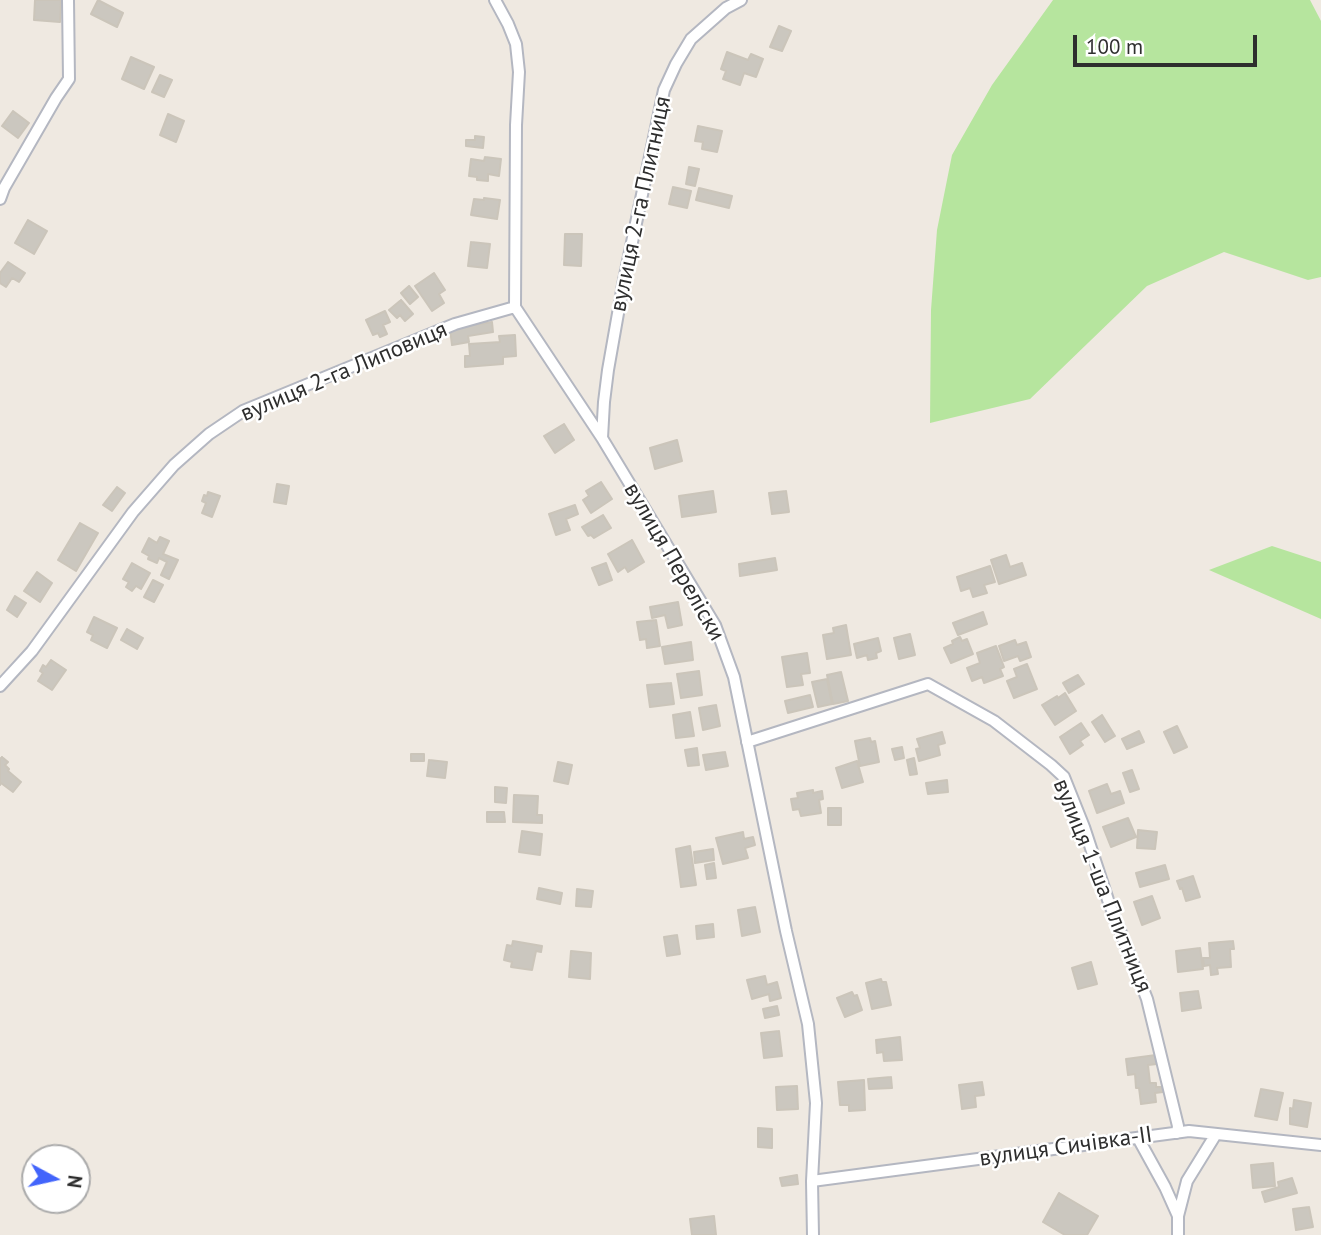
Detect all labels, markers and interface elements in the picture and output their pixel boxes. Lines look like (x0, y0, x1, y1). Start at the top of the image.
scale bar (1076, 21, 1260, 65)
text: 100 m (1086, 33, 1143, 60)
street label: вулиця 2-га Плитниця (605, 94, 677, 314)
street label: вулиця 2-га Липовиця (237, 316, 451, 428)
street label: вулиця Переліски (618, 478, 730, 646)
street label: вулиця 1-ша Плитниця (1047, 775, 1157, 997)
street label: вулиця Сичівка-II (978, 1121, 1154, 1173)
north arrow (21, 1144, 91, 1214)
text: N (62, 1174, 88, 1189)

